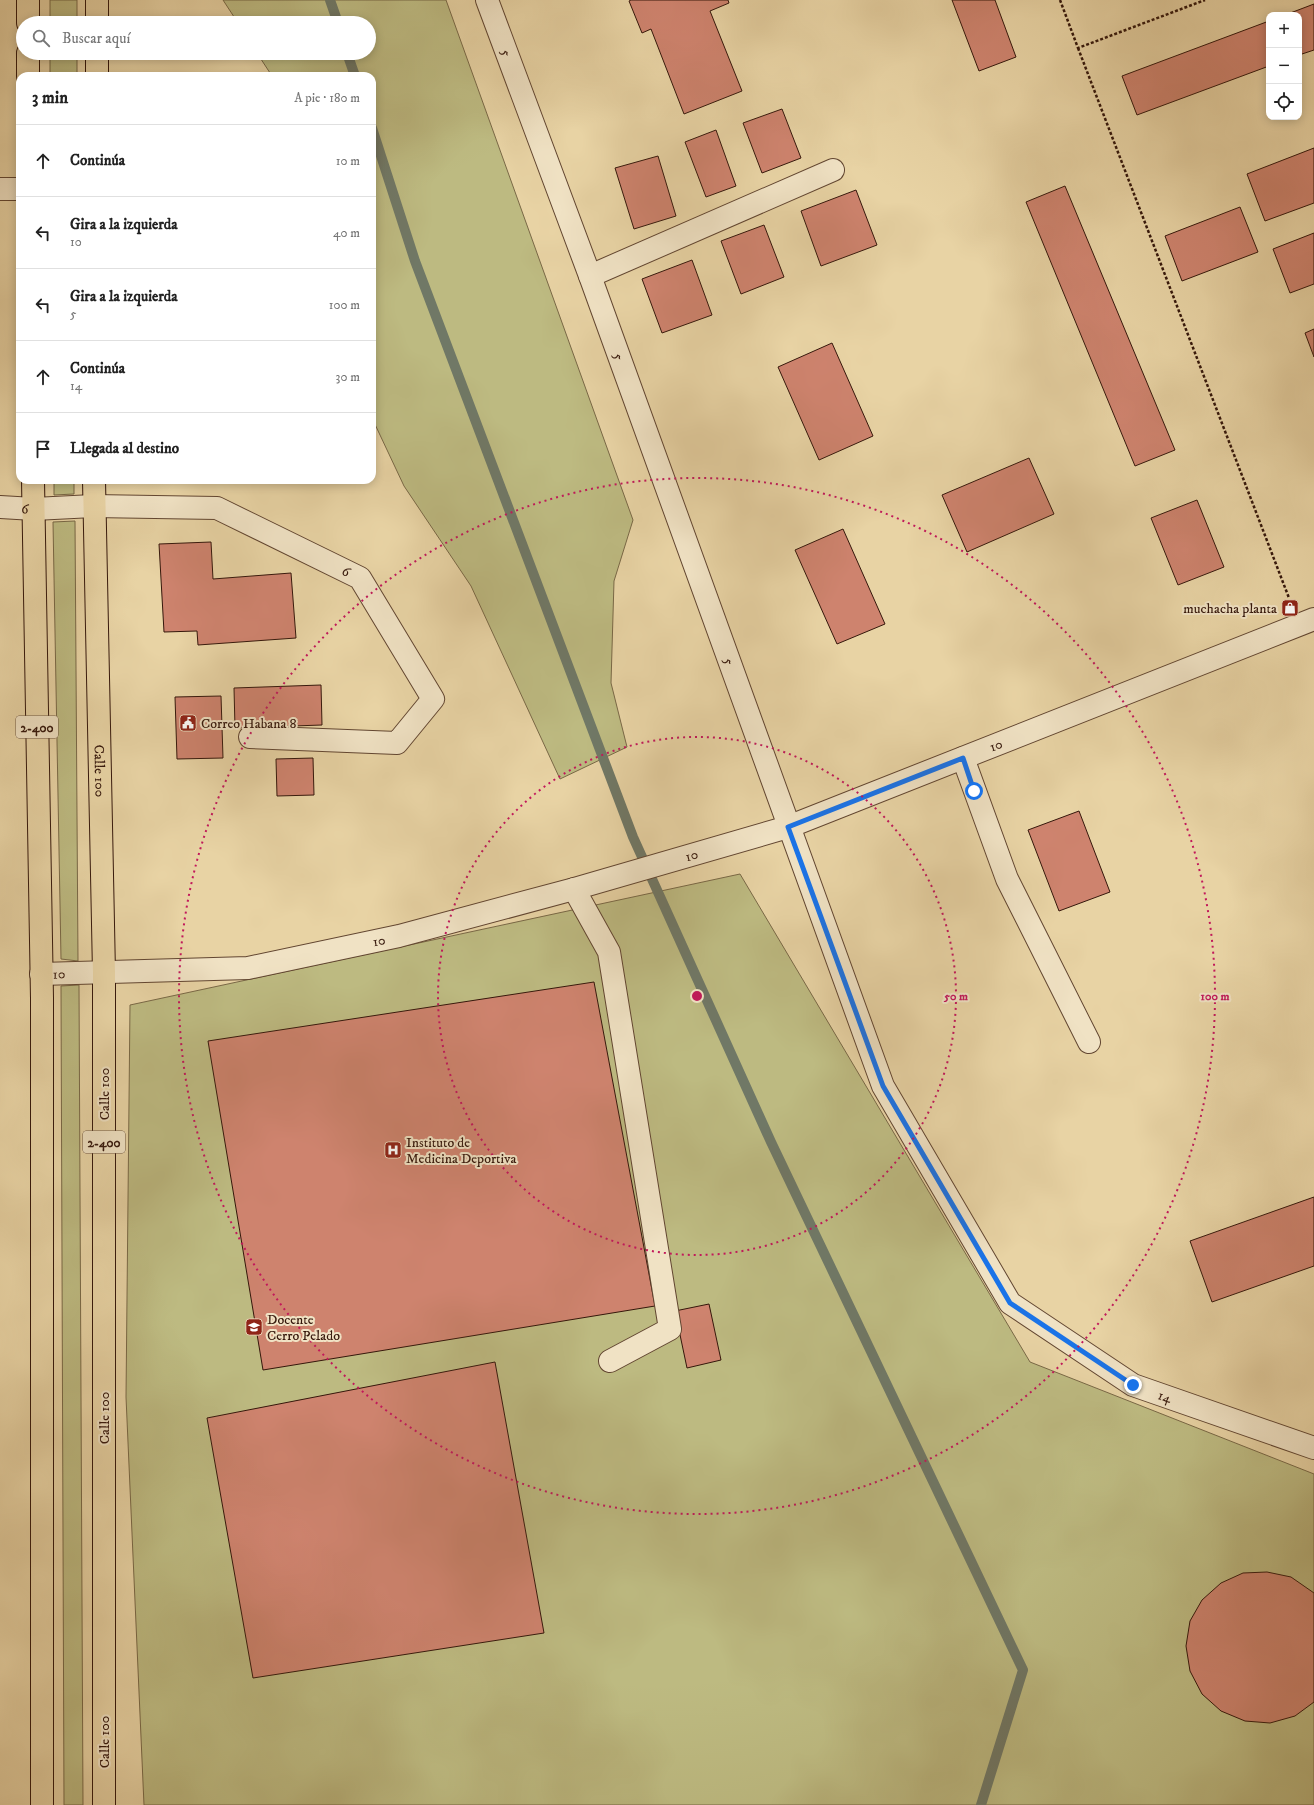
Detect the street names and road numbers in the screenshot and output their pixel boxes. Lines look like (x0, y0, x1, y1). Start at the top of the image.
street label: 5 (496, 46, 515, 59)
street label: 5 (608, 350, 628, 363)
street label: 6 (21, 500, 30, 519)
street label: 6 (339, 562, 354, 582)
street label: 5 (719, 655, 738, 668)
road number: 2-400 (16, 716, 58, 738)
street label: 10 (987, 735, 1005, 756)
street label: Calle 100 (89, 744, 108, 797)
street label: 10 (683, 846, 700, 866)
street label: 10 (371, 931, 387, 951)
street label: 10 (52, 965, 66, 984)
street label: Calle 100 (96, 1068, 114, 1120)
road number: 2-400 (83, 1131, 125, 1153)
street label: 14 (1155, 1386, 1175, 1408)
street label: Calle 100 (96, 1392, 114, 1444)
street label: Calle 100 (96, 1716, 114, 1768)

